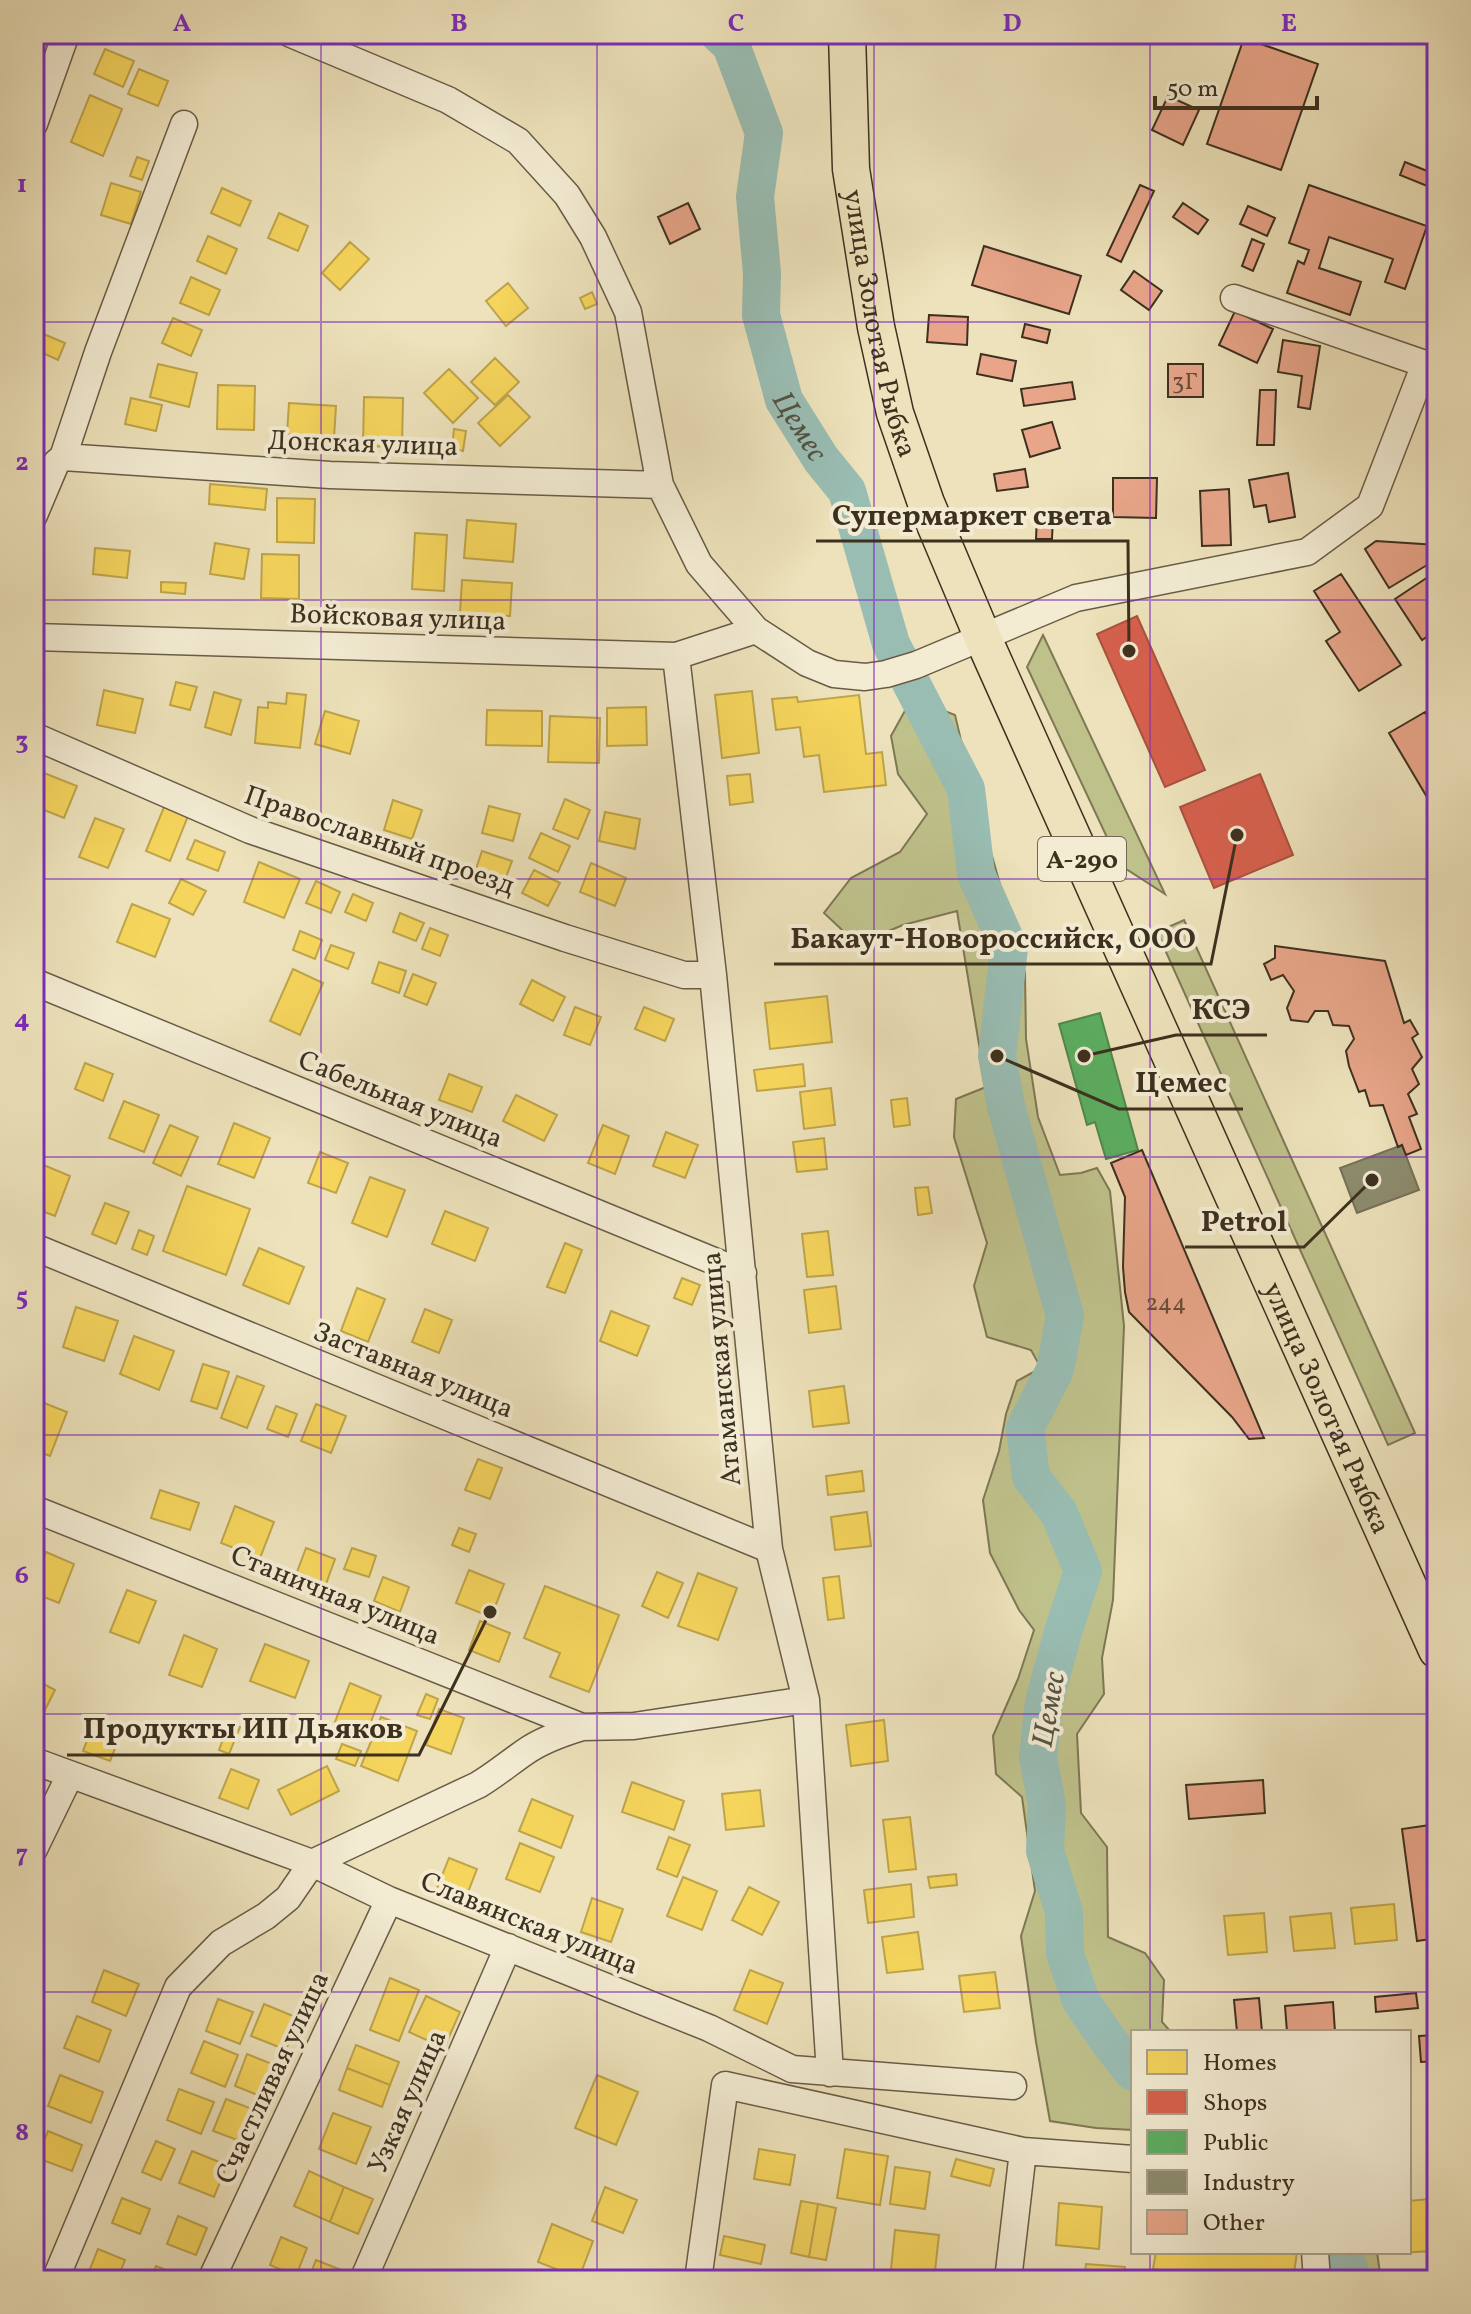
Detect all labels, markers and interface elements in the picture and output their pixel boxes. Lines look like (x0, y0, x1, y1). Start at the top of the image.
text: A (173, 6, 192, 42)
text: B (450, 6, 468, 42)
text: C (728, 6, 744, 42)
text: D (1002, 6, 1022, 42)
text: E (1281, 6, 1297, 42)
scale bar (1155, 60, 1317, 110)
text: 50 m (1167, 73, 1219, 107)
text: 1 (17, 167, 27, 203)
street label: улица Золотая Рыбка (833, 187, 926, 463)
house number: 3Г (1172, 366, 1198, 400)
water label: Цемес (761, 384, 837, 470)
street label: Донская улица (267, 422, 459, 467)
text: 2 (15, 445, 29, 481)
callout: Супермаркет света (816, 487, 1128, 541)
text: Супермаркет света (832, 496, 1112, 538)
street label: Войсковая улица (289, 595, 507, 642)
text: 3 (15, 724, 29, 760)
street label: Православный проезд (239, 777, 520, 906)
road number: А-290 (1038, 837, 1126, 881)
callout: Бакаут-Новороссийск, ООО (774, 910, 1211, 964)
text: Бакаут-Новороссийск, ООО (790, 919, 1196, 961)
callout: КСЭ (1176, 981, 1267, 1035)
text: КСЭ (1191, 990, 1251, 1032)
text: 4 (14, 1002, 30, 1038)
street label: Сабельная улица (292, 1042, 508, 1159)
callout: Цемес (1119, 1055, 1243, 1109)
text: Цемес (1135, 1063, 1227, 1105)
callout: Petrol (1185, 1193, 1304, 1247)
text: Petrol (1201, 1202, 1287, 1244)
street label: Атаманская улица (693, 1250, 752, 1488)
street label: улица Золотая Рыбка (1252, 1276, 1399, 1541)
text: 5 (16, 1280, 28, 1316)
house number: 244 (1146, 1287, 1186, 1321)
street label: Заставная улица (307, 1313, 519, 1429)
street label: Станичная улица (225, 1537, 446, 1656)
text: 6 (15, 1558, 29, 1594)
water label: Цемес (1023, 1668, 1077, 1750)
callout: Продукты ИП Дьяков (67, 1701, 419, 1755)
text: Продукты ИП Дьяков (83, 1709, 403, 1751)
text: 7 (16, 1837, 28, 1873)
street label: Славянская улица (414, 1863, 644, 1986)
street label: Счастливая улица (207, 1965, 340, 2191)
street label: Узкая улица (359, 2024, 457, 2180)
legend (1131, 2030, 1411, 2254)
text: Homes (1203, 2047, 1277, 2081)
text: Shops (1203, 2087, 1267, 2121)
text: 8 (15, 2115, 29, 2151)
text: Public (1203, 2127, 1269, 2161)
text: Industry (1203, 2167, 1295, 2201)
text: Other (1203, 2207, 1265, 2241)

